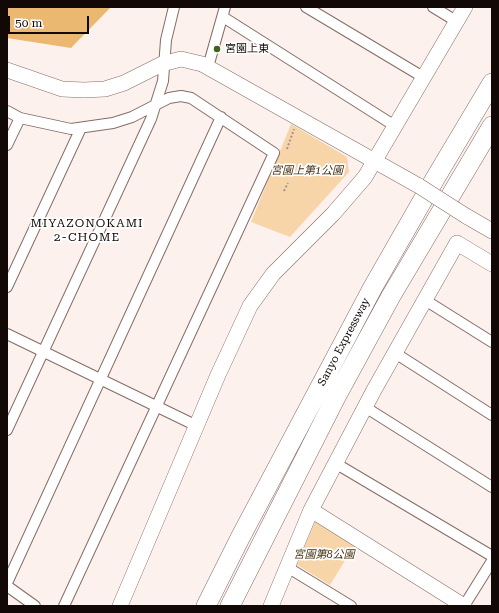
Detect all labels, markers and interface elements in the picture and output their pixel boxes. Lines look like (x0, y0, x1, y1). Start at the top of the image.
scale bar (10, 8, 91, 34)
text: 50 m (15, 16, 42, 30)
place label: 宮園上東 (225, 42, 269, 56)
marker: 宮園上東 (212, 44, 222, 54)
park label: 宮園上第1公園 (271, 164, 343, 178)
district label: MIYAZONOKAMI 2-CHOME (30, 216, 144, 244)
street label: Sanyo Expressway (315, 296, 373, 388)
park label: 宮園第8公園 (293, 548, 355, 562)

